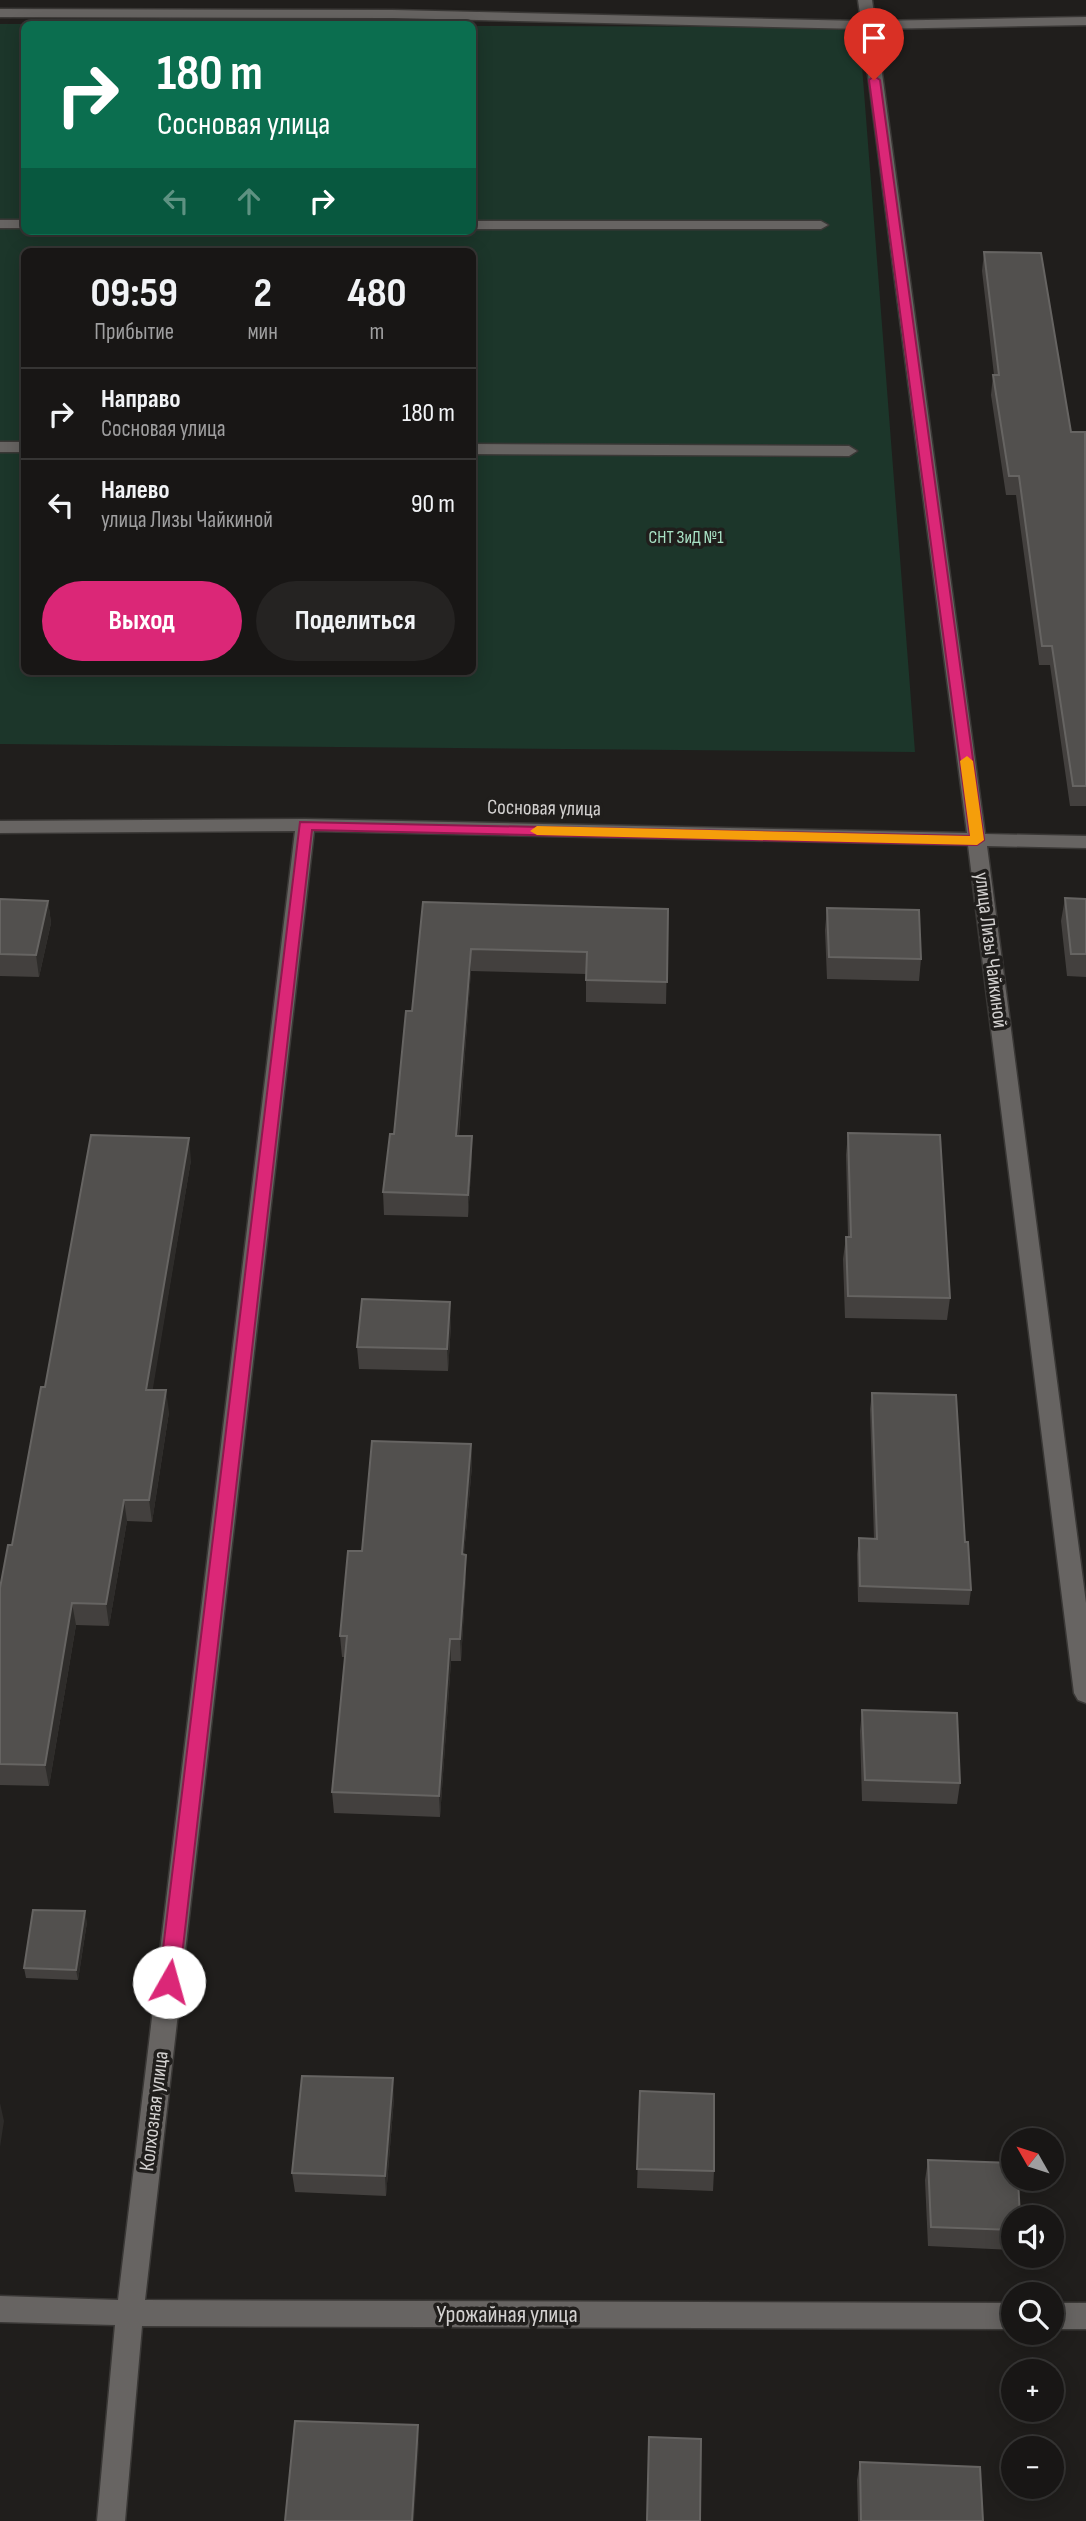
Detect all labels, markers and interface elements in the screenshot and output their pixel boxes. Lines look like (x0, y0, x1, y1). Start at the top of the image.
pin (844, 8, 904, 80)
icon: arrive (855, 19, 893, 57)
text: 180 m (157, 45, 263, 104)
icon: right (42, 49, 133, 140)
text: Сосновая улица (157, 105, 330, 144)
icon: left (157, 182, 195, 220)
icon: ahead (230, 182, 268, 220)
icon: right (303, 182, 341, 220)
text: 09:59 (90, 268, 178, 319)
text: 2 (253, 268, 272, 319)
text: 480 (347, 268, 407, 319)
text: Прибытие (94, 318, 174, 346)
text: мин (247, 318, 278, 346)
text: m (370, 318, 384, 346)
text: Направо (101, 384, 180, 415)
icon: right (42, 395, 80, 433)
text: 180 m (402, 398, 455, 429)
text: Сосновая улица (101, 415, 226, 443)
text: Налево (101, 475, 170, 506)
icon: left (42, 486, 80, 524)
text: 90 m (411, 489, 455, 520)
text: улица Лизы Чайкиной (101, 506, 273, 534)
park label: СНТ ЗиД №1 (649, 527, 724, 548)
button: Выход (42, 581, 242, 661)
button: Поделиться (256, 581, 455, 661)
street label: Сосновая улица (487, 795, 601, 821)
street label: улица Лизы Чайкиной (969, 871, 1013, 1029)
position arrow (132, 1945, 206, 2019)
street label: Колхозная улица (134, 2050, 174, 2172)
north arrow (1001, 2128, 1064, 2191)
map controls (1001, 2128, 1064, 2499)
button: sound (1001, 2205, 1064, 2268)
button: search (1001, 2282, 1064, 2345)
street label: Урожайная улица (436, 2300, 578, 2329)
button: + (1001, 2359, 1064, 2422)
button: − (1001, 2436, 1064, 2499)

